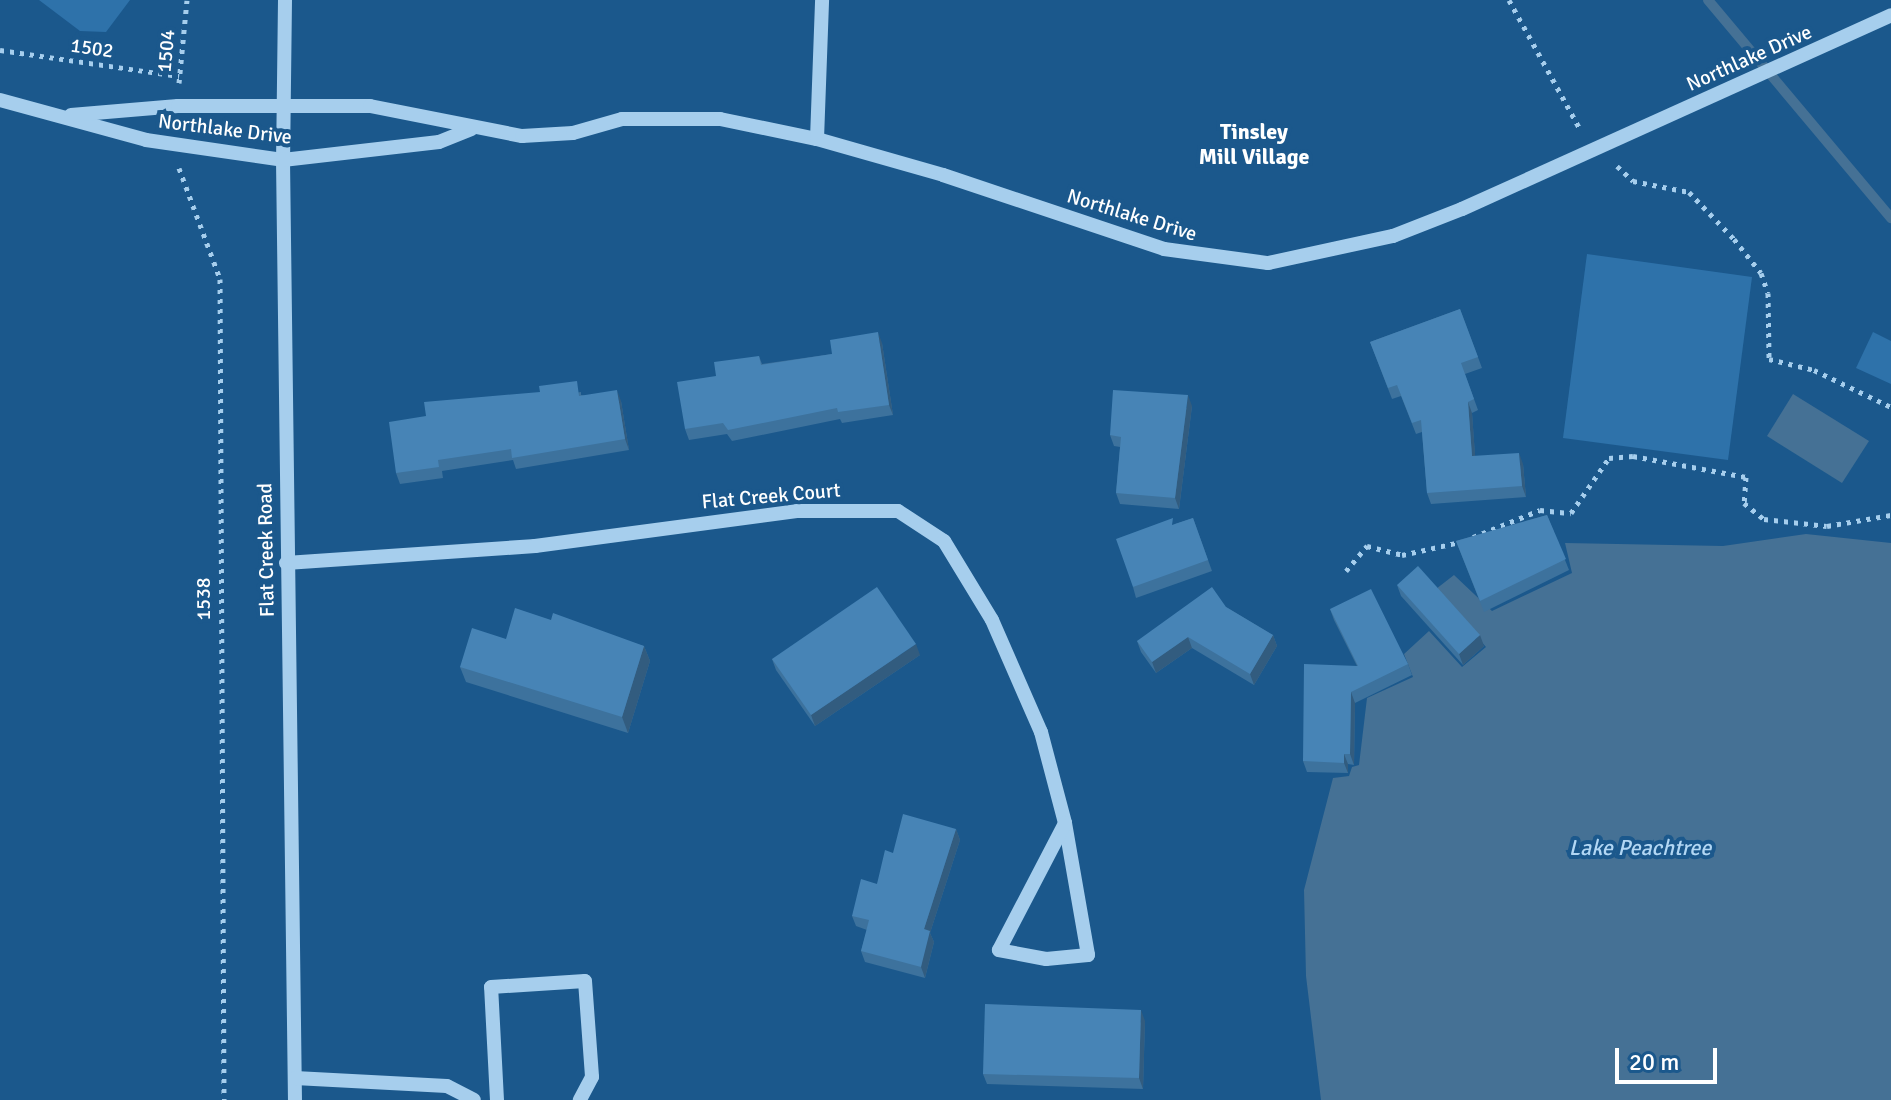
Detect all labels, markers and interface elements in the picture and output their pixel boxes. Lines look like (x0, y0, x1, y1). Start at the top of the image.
street label: Northlake Drive (1683, 20, 1815, 96)
street label: 1504 (152, 28, 180, 74)
street label: 1502 (69, 33, 115, 63)
street label: Northlake Drive (157, 109, 293, 149)
district label: Tinsley Mill Village (1199, 118, 1309, 170)
street label: Northlake Drive (1064, 184, 1200, 246)
street label: Flat Creek Court (701, 478, 841, 514)
street label: Flat Creek Road (253, 483, 279, 617)
street label: 1538 (191, 577, 215, 621)
water label: Lake Peachtree (1569, 835, 1711, 861)
scale bar (1619, 1032, 1721, 1082)
text: 20 m (1629, 1047, 1679, 1077)

